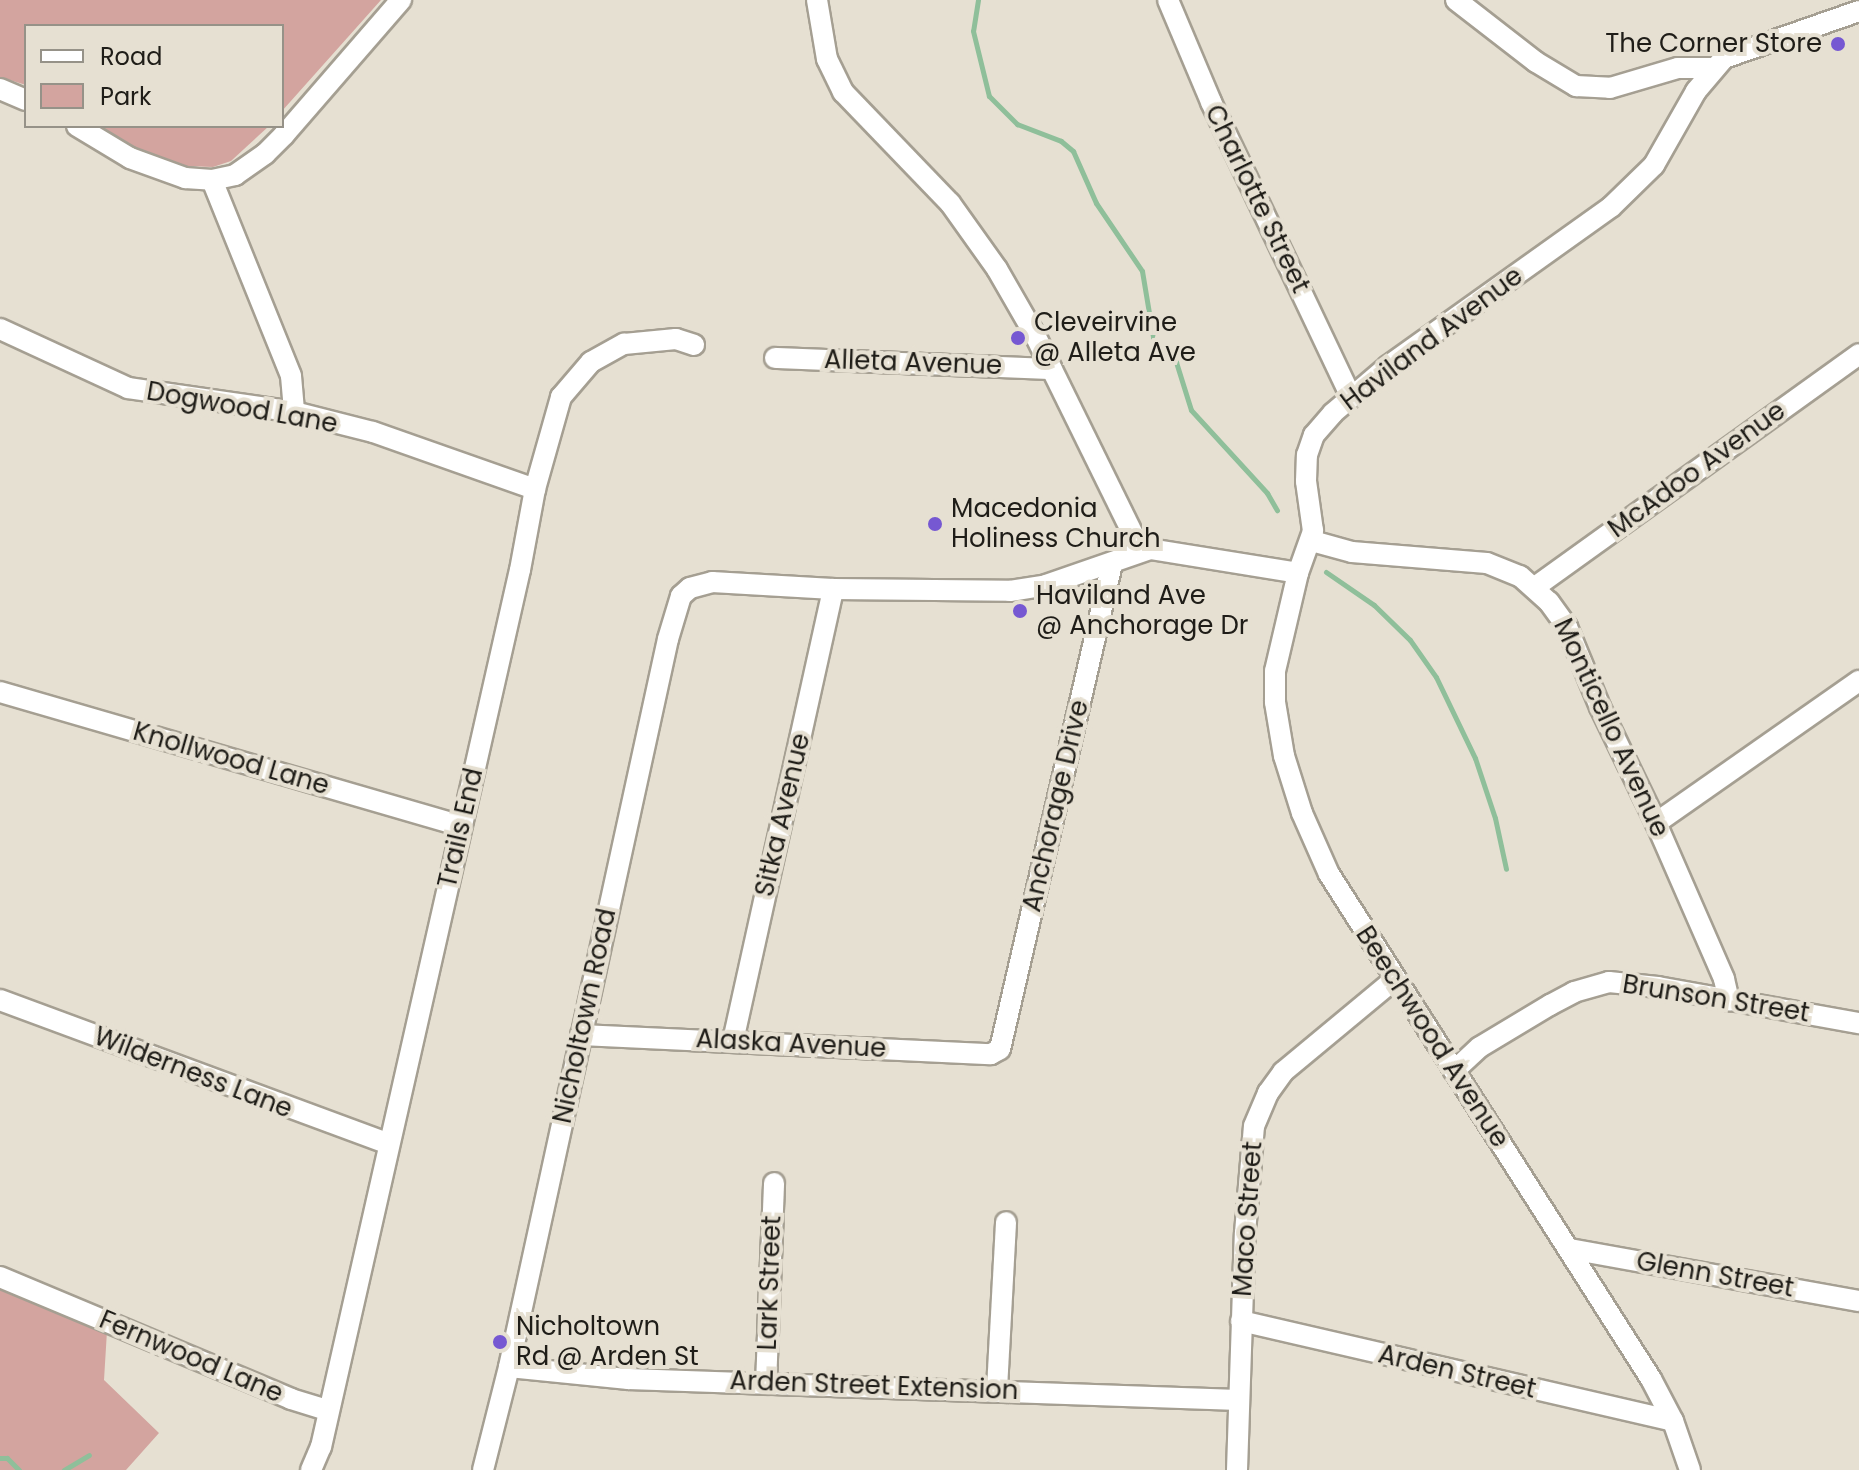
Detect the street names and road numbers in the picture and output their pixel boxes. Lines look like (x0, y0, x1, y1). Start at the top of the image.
street label: Charlotte Street (1198, 100, 1316, 298)
street label: Haviland Avenue (1335, 261, 1529, 417)
street label: Alleta Avenue (823, 344, 1003, 382)
street label: Dogwood Lane (144, 376, 340, 440)
street label: McAdoo Avenue (1602, 395, 1792, 545)
street label: Monticello Avenue (1547, 614, 1675, 842)
street label: Anchorage Drive (1016, 697, 1096, 915)
street label: Knollwood Lane (129, 716, 333, 802)
street label: Sitka Avenue (749, 730, 817, 900)
street label: Trails End (432, 765, 490, 891)
street label: Nicholtown Road (547, 906, 623, 1126)
street label: Beechwood Avenue (1349, 921, 1515, 1153)
street label: Brunson Street (1620, 969, 1812, 1029)
street label: Wilderness Lane (89, 1021, 297, 1125)
street label: Alaska Avenue (695, 1023, 887, 1065)
street label: Maco Street (1227, 1140, 1269, 1298)
street label: Lark Street (752, 1215, 788, 1351)
street label: Glenn Street (1634, 1246, 1796, 1304)
street label: Fernwood Lane (95, 1304, 287, 1410)
street label: Arden Street (1375, 1339, 1539, 1405)
street label: Arden Street Extension (729, 1365, 1019, 1407)

